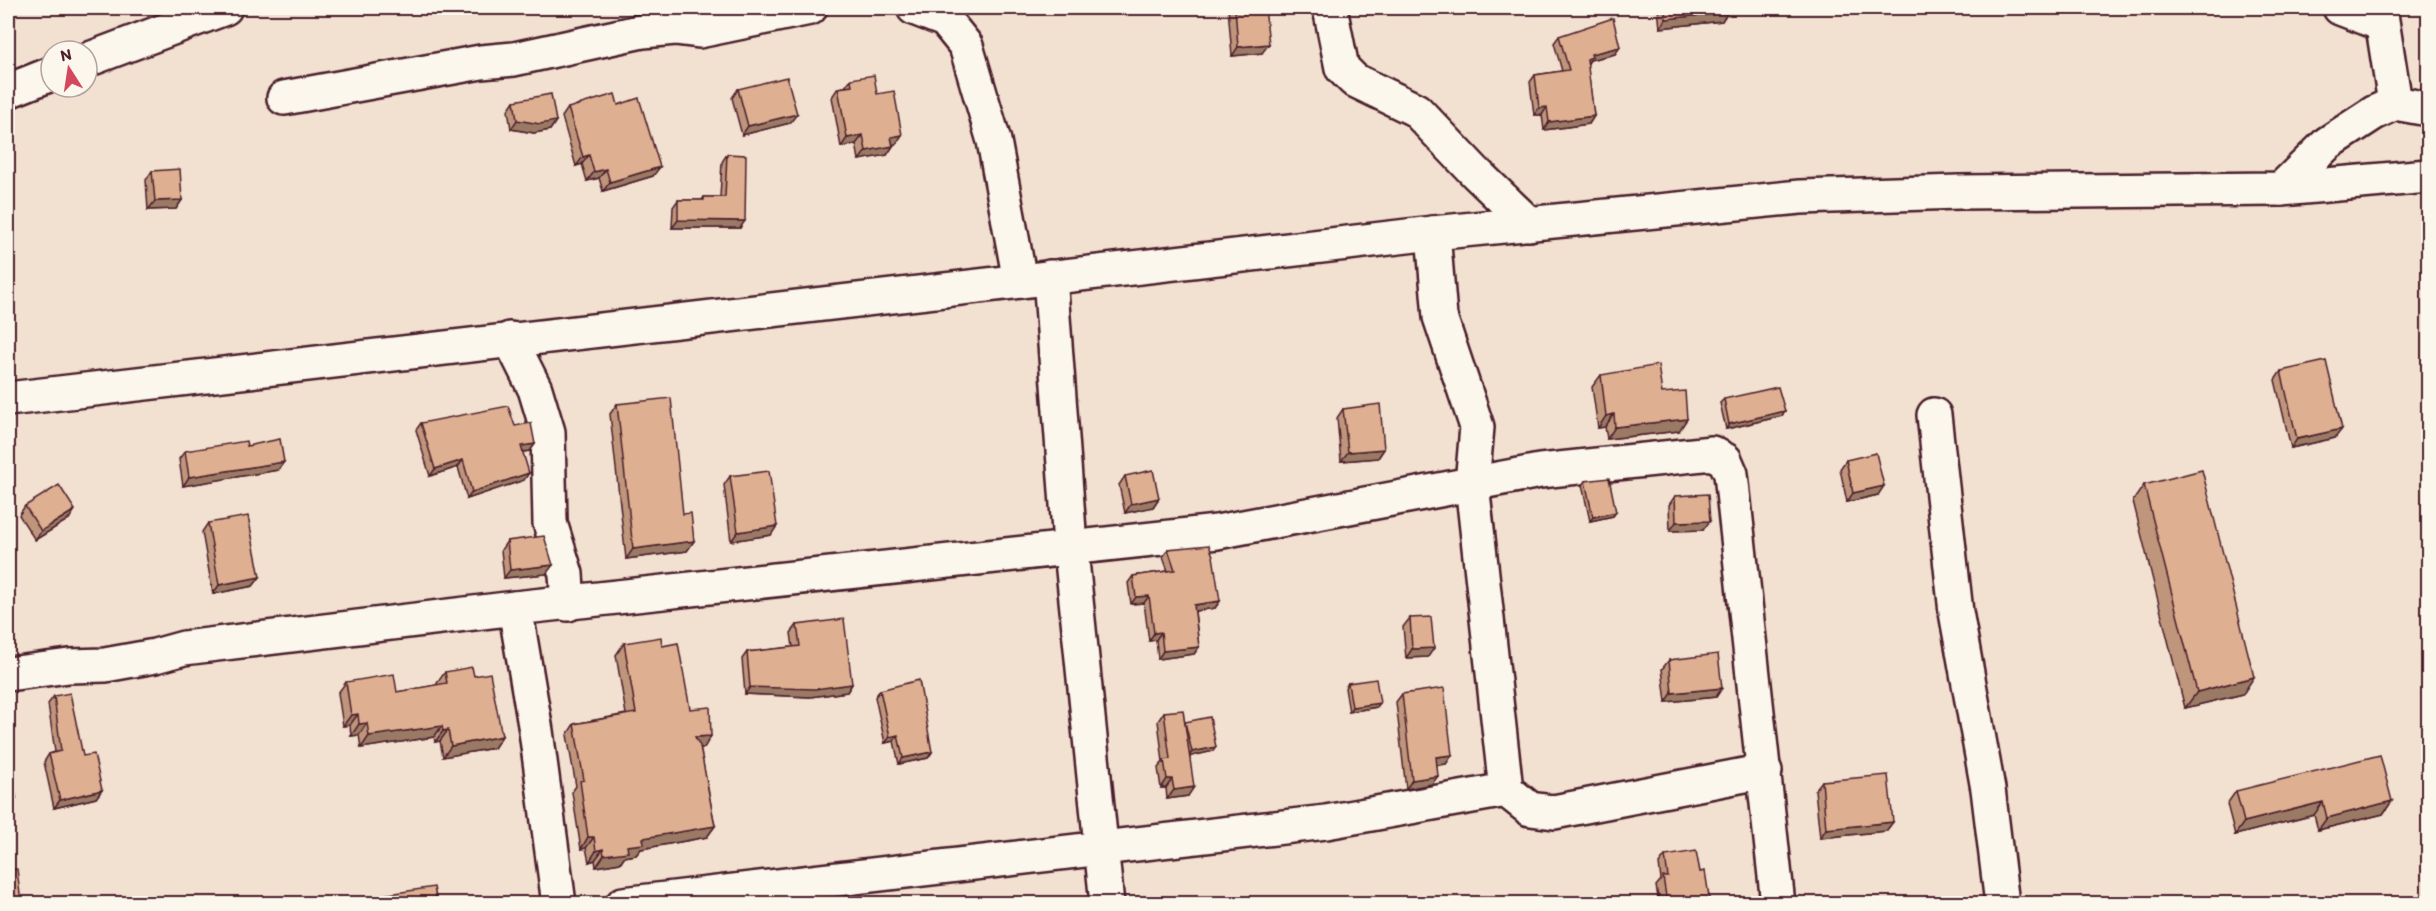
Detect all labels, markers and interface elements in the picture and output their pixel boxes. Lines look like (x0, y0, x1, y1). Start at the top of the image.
north arrow (39, 39, 99, 99)
text: N (59, 44, 73, 65)

